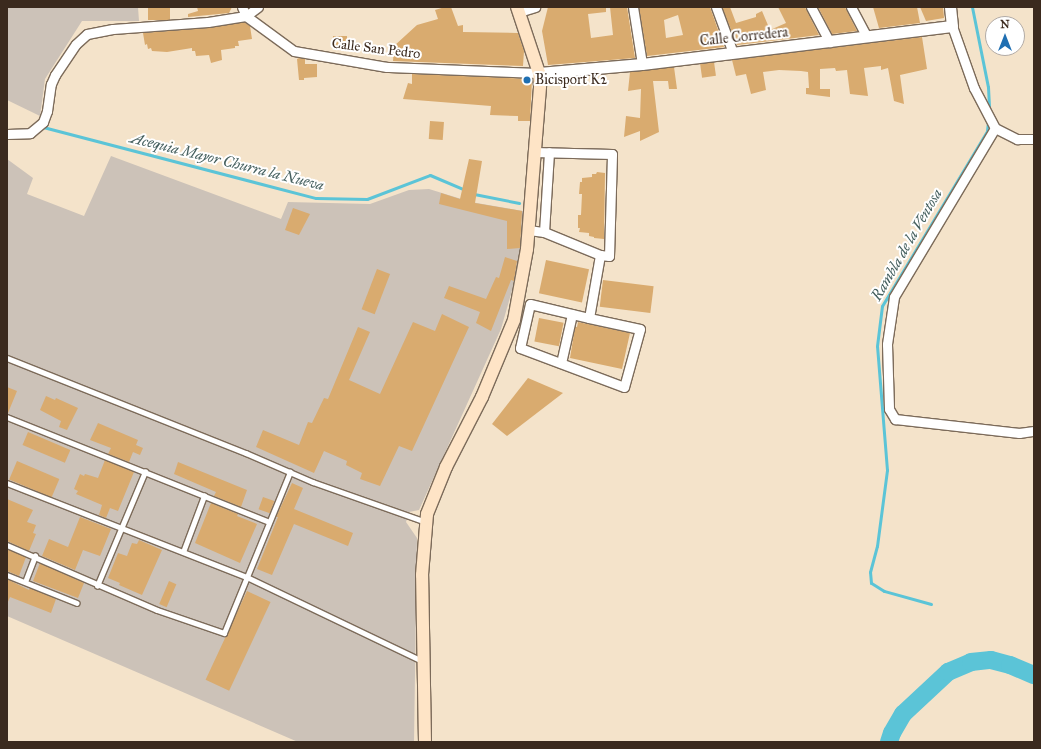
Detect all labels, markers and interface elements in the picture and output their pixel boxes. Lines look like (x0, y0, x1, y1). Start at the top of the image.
north arrow (985, 16, 1025, 56)
text: N (1000, 18, 1010, 31)
street label: Calle Corredera (699, 24, 789, 50)
street label: Calle San Pedro (331, 35, 421, 63)
place label: Bicisport K2 (535, 72, 607, 88)
marker: Bicisport K2 (522, 75, 532, 85)
water label: Acequia Mayor Churra la Nueva (128, 129, 326, 195)
water label: Rambla de la Ventosa (868, 186, 946, 304)

